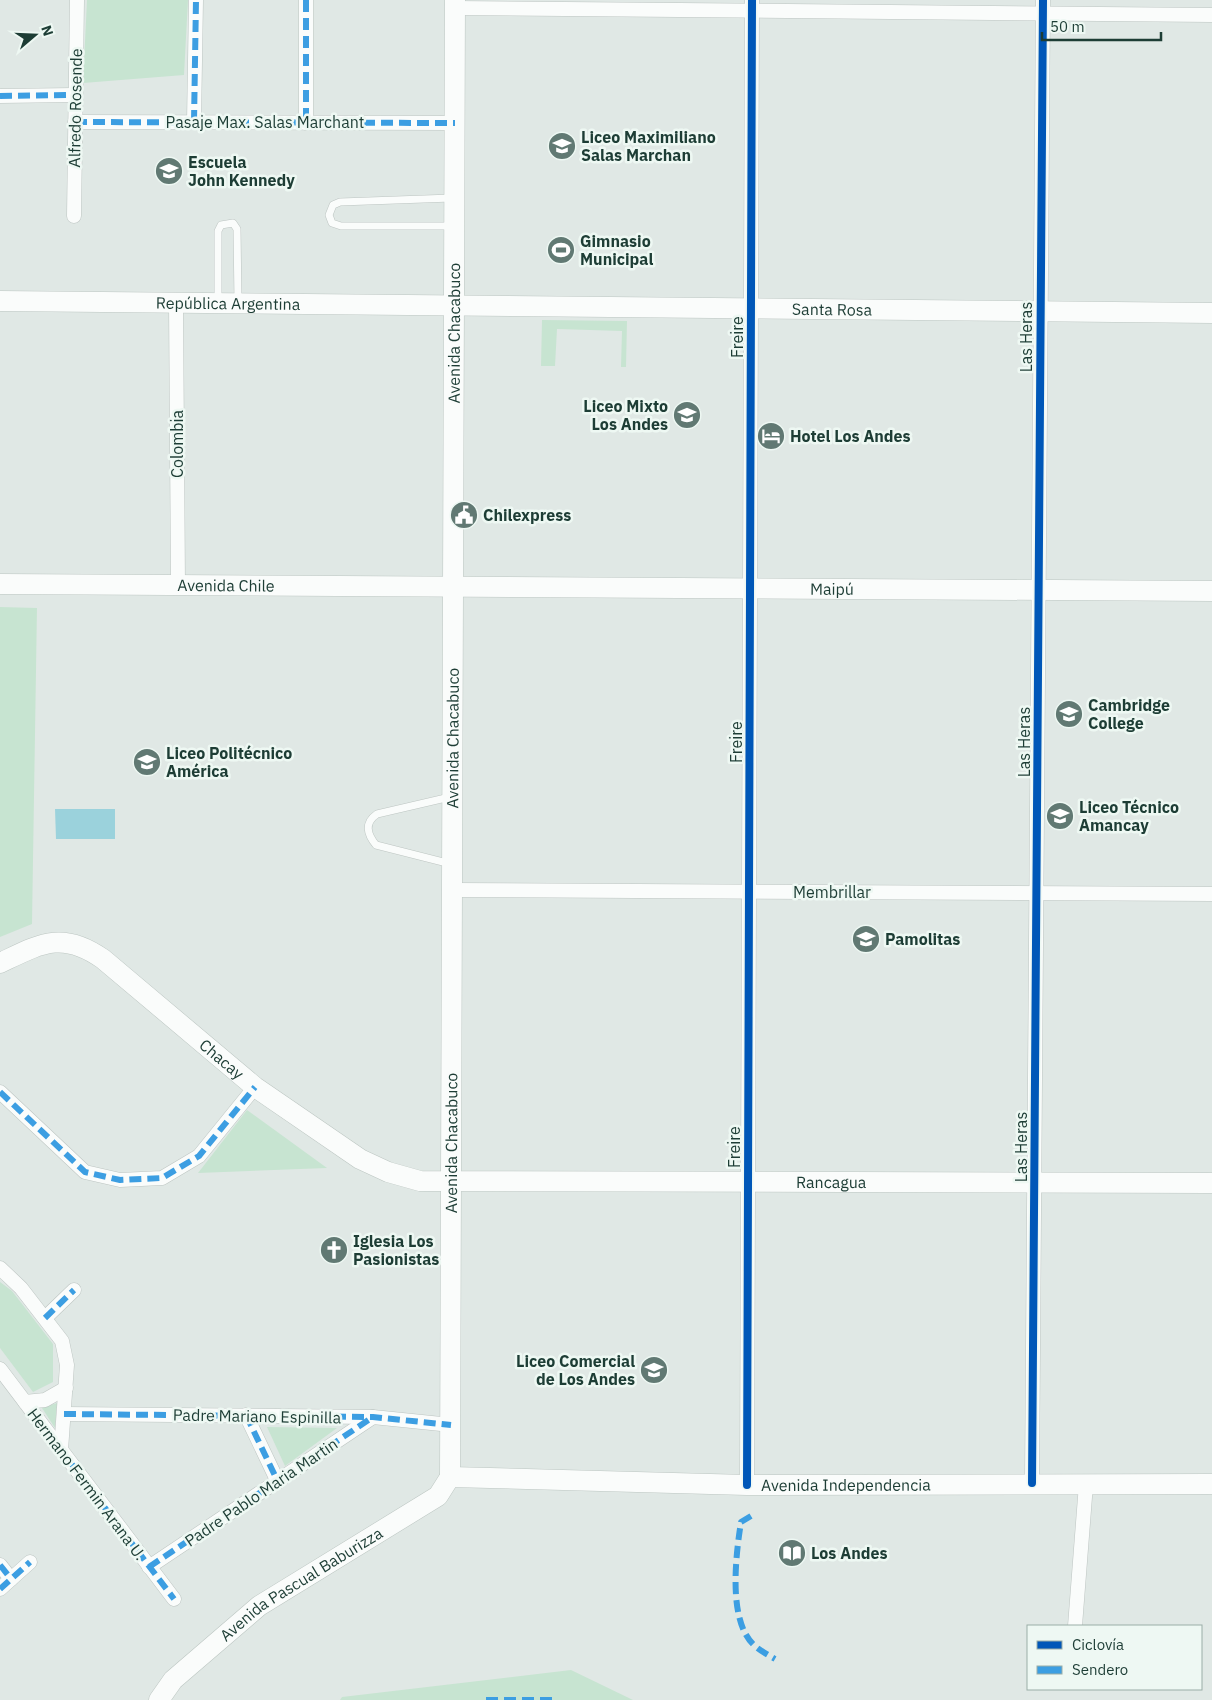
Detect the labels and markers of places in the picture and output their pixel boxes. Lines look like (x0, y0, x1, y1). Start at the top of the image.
place label: Liceo Maximiliano Salas Marchan (581, 127, 716, 165)
school or university icon: Liceo Maximiliano Salas Marchan (547, 131, 577, 161)
place label: Escuela John Kennedy (188, 152, 295, 190)
school or university icon: Escuela John Kennedy (154, 156, 184, 186)
place label: Gimnasio Municipal (580, 231, 653, 269)
sports icon: Gimnasio Municipal (546, 235, 576, 265)
place label: Liceo Mixto Los Andes (583, 396, 668, 434)
school or university icon: Liceo Mixto Los Andes (672, 400, 702, 430)
hotel icon: Hotel Los Andes (756, 421, 786, 451)
place label: Hotel Los Andes (790, 426, 911, 446)
public building icon: Chilexpress (449, 500, 479, 530)
place label: Chilexpress (483, 505, 571, 525)
place label: Cambridge College (1088, 695, 1170, 733)
school or university icon: Cambridge College (1054, 699, 1084, 729)
place label: Liceo Politécnico América (166, 743, 292, 781)
school or university icon: Liceo Politécnico América (132, 747, 162, 777)
place label: Liceo Técnico Amancay (1079, 797, 1179, 835)
school or university icon: Liceo Técnico Amancay (1045, 801, 1075, 831)
school or university icon: Pamolitas (851, 924, 881, 954)
place label: Pamolitas (885, 929, 960, 949)
place label: Iglesia Los Pasionistas (353, 1231, 439, 1269)
church icon: Iglesia Los Pasionistas (319, 1235, 349, 1265)
place label: Liceo Comercial de Los Andes (516, 1351, 635, 1389)
school or university icon: Liceo Comercial de Los Andes (639, 1355, 669, 1385)
library icon: Los Andes (777, 1538, 807, 1568)
place label: Los Andes (811, 1543, 887, 1563)

